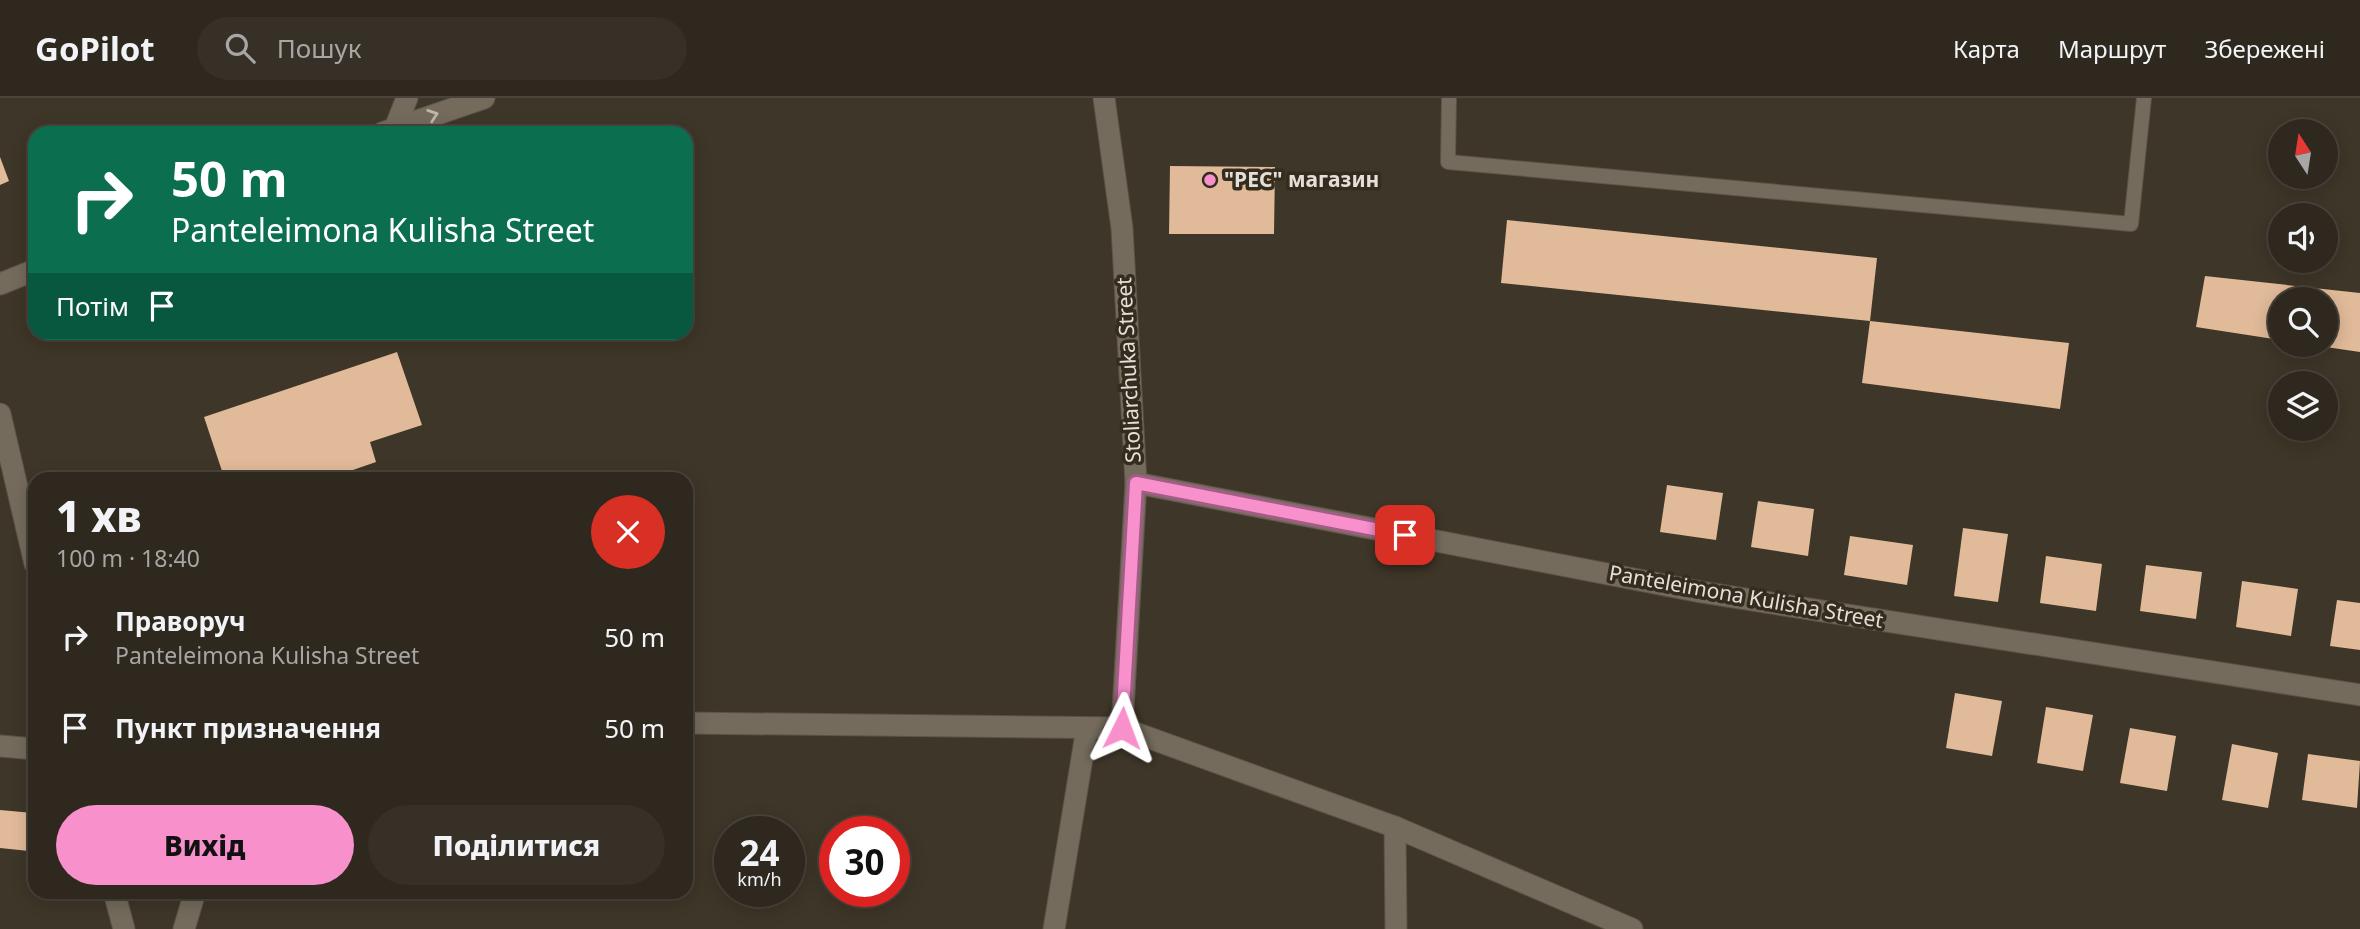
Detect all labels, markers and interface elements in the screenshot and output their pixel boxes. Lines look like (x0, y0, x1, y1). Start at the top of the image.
search box (197, 17, 687, 80)
text: GoPilot (35, 26, 155, 71)
icon: search (221, 29, 259, 67)
text: Пошук (277, 30, 361, 66)
text: Карта (1953, 32, 2020, 65)
text: Маршрут (2058, 32, 2166, 65)
text: Збережені (2204, 32, 2325, 65)
one-way arrow (426, 109, 439, 123)
north arrow (2268, 119, 2338, 189)
map controls (2268, 119, 2338, 441)
text: 50 m (171, 145, 288, 211)
icon: right (56, 154, 147, 245)
place label: "РЕС" магазин (1224, 165, 1379, 193)
marker: "РЕС" магазин (1202, 172, 1218, 188)
button: sound (2268, 203, 2338, 273)
text: Panteleimona Kulisha Street (171, 208, 594, 251)
street label: Stoliarchuka Street (1109, 276, 1147, 464)
icon: arrive (143, 287, 181, 325)
button: search (2268, 287, 2338, 357)
text: Потім (56, 288, 129, 324)
button: layers (2268, 371, 2338, 441)
text: 1 хв (56, 487, 142, 544)
button: close (591, 495, 665, 569)
pin (1375, 505, 1435, 565)
icon: arrive (1386, 516, 1424, 554)
text: 100 m · 18:40 (56, 542, 200, 574)
street label: Panteleimona Kulisha Street (1607, 558, 1886, 634)
text: Праворуч (115, 603, 246, 639)
icon: right (56, 618, 94, 656)
text: 50 m (604, 619, 665, 655)
text: Panteleimona Kulisha Street (115, 639, 419, 671)
position arrow (1085, 691, 1159, 765)
icon: arrive (56, 709, 94, 747)
text: Пункт призначення (115, 710, 381, 746)
text: 50 m (604, 710, 665, 746)
button: Вихід (56, 805, 354, 885)
button: Поділитися (368, 805, 665, 885)
speed limit sign: 30 (819, 816, 910, 907)
text: 24 (739, 829, 780, 876)
text: km/h (737, 867, 782, 891)

